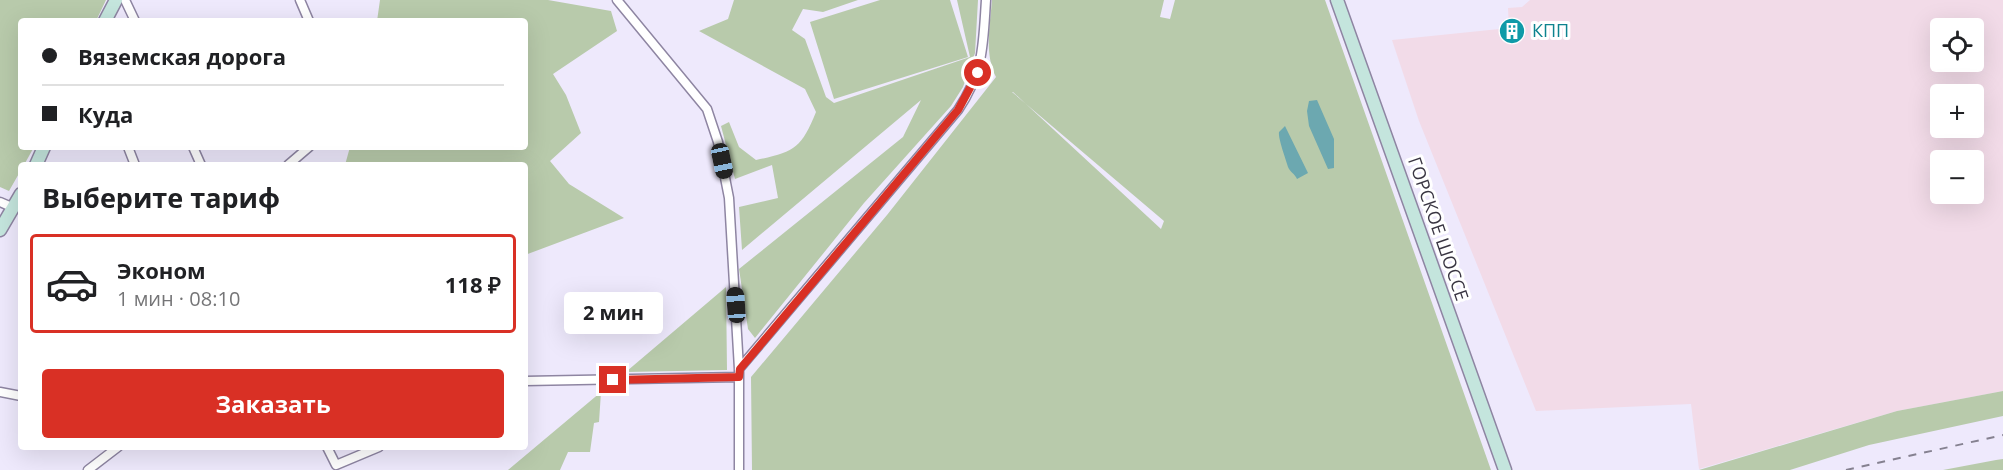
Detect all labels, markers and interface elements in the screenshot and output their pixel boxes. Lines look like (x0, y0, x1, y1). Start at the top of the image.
building icon: КПП (1497, 16, 1527, 46)
place label: КПП (1532, 18, 1569, 42)
map controls (1930, 18, 1984, 204)
button: locate (1930, 18, 1984, 72)
text: Вяземская дорога (78, 41, 286, 71)
route start (964, 59, 991, 86)
button: + (1930, 84, 1984, 138)
text: Куда (78, 99, 133, 129)
car (709, 142, 735, 180)
button: − (1930, 150, 1984, 204)
street label: ГОРСКОЕ ШОССЕ (1403, 154, 1475, 304)
text: Выберите тариф (42, 179, 280, 216)
text: Эконом (117, 255, 206, 285)
icon: car (45, 257, 99, 311)
text: 118 ₽ (445, 269, 501, 299)
text: 1 мин · 08:10 (117, 285, 240, 312)
car (726, 286, 746, 324)
callout: 2 мин (564, 293, 662, 335)
text: 2 мин (583, 299, 644, 326)
route end (599, 366, 626, 393)
button: Заказать (42, 369, 504, 438)

